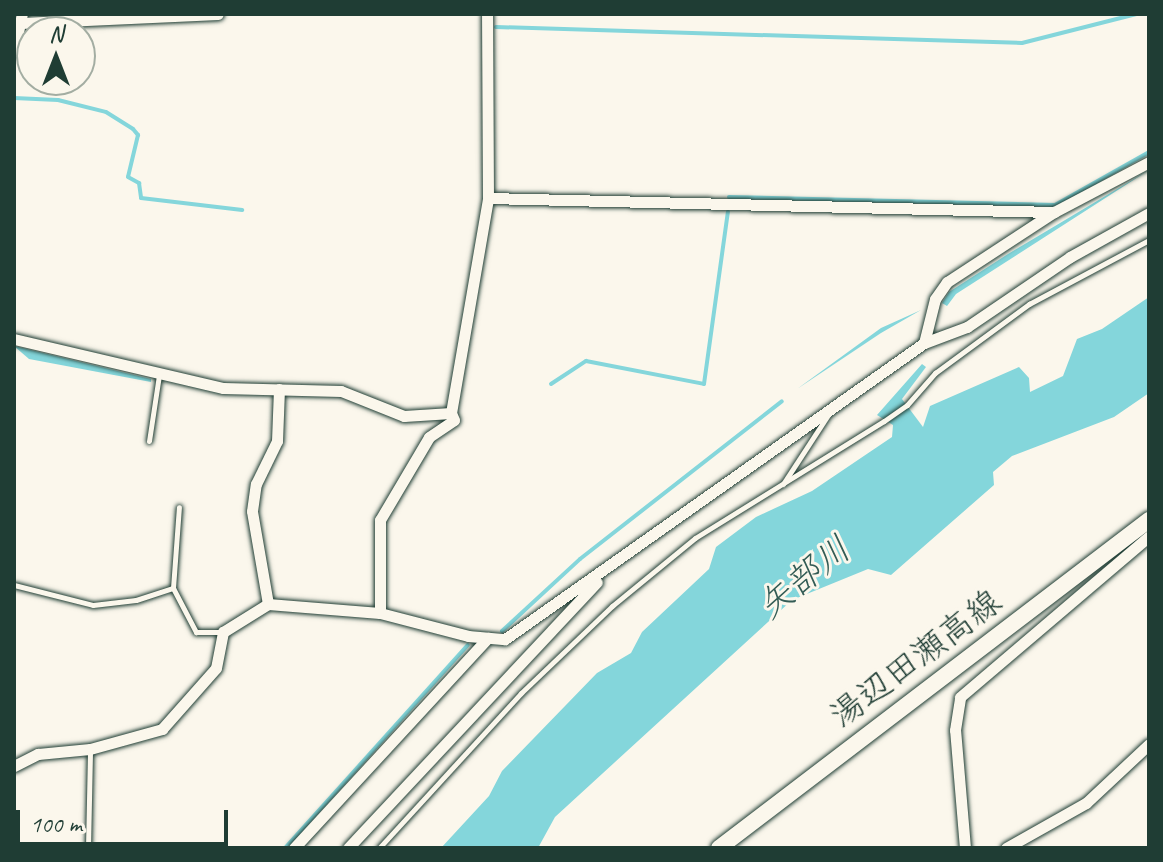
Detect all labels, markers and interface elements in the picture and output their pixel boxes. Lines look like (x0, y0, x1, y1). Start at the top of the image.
north arrow (16, 16, 96, 96)
text: N (49, 20, 63, 48)
water label: 矢部川 (748, 527, 860, 629)
street label: 湯辺田瀬高線 (821, 580, 1009, 736)
scale bar (20, 794, 232, 844)
text: 100 m (30, 809, 82, 839)

